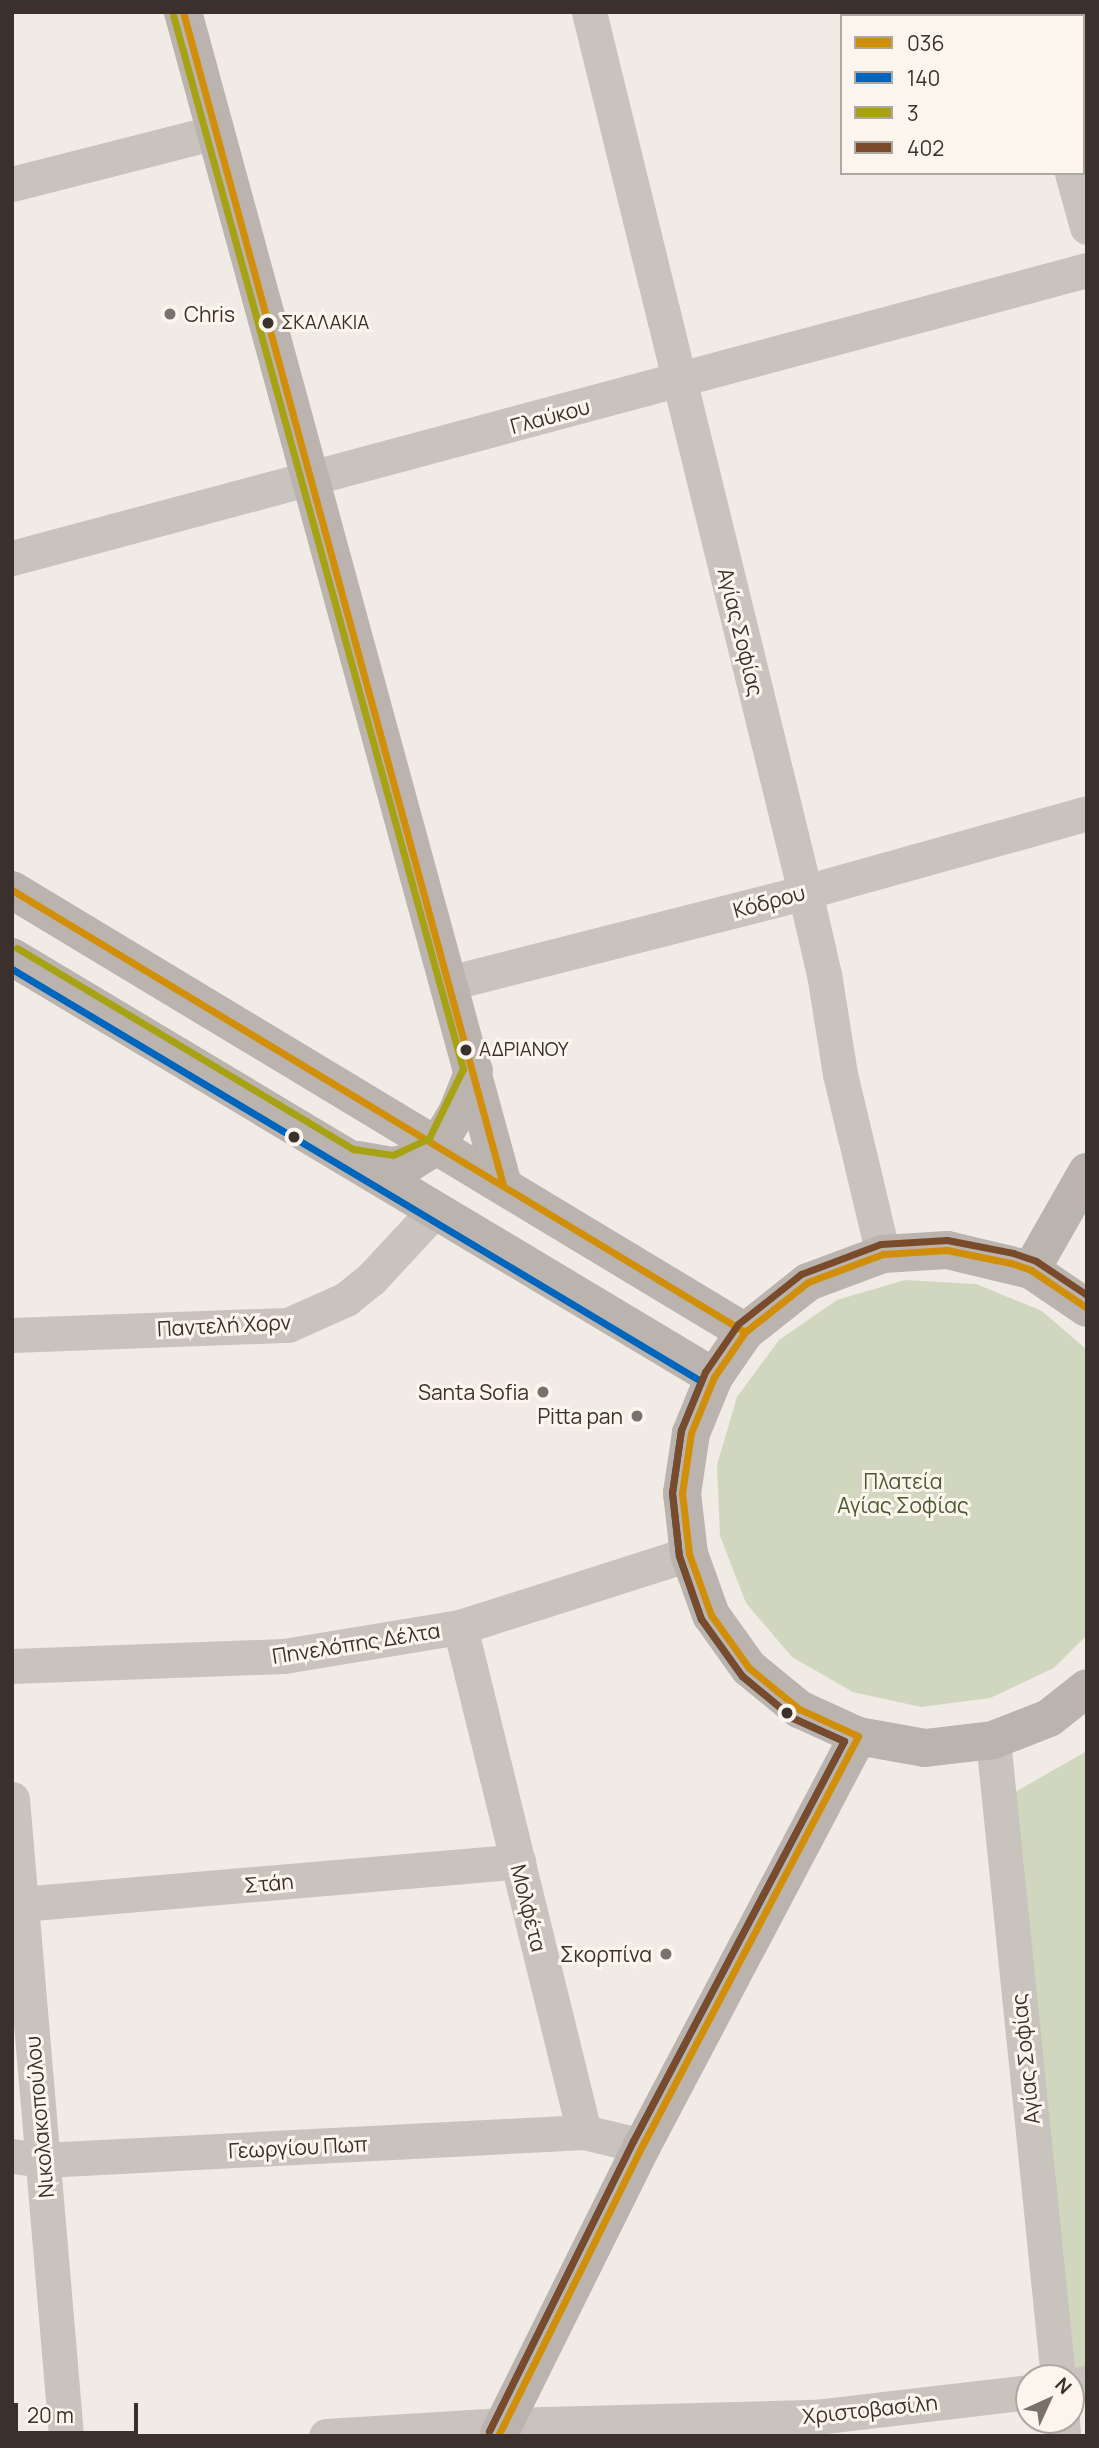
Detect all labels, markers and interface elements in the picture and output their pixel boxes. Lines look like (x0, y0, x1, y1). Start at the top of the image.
legend (840, 14, 1085, 175)
text: 036 (907, 29, 944, 57)
text: 140 (907, 64, 940, 92)
text: 3 (907, 99, 919, 127)
text: 402 (907, 134, 944, 162)
place label: Chris (184, 301, 235, 327)
marker: Chris (162, 306, 178, 322)
place label: ΣΚΑΛΑΚΙΑ (281, 312, 369, 334)
marker: ΣΚΑΛΑΚΙΑ (261, 316, 275, 330)
street label: Γλαύκου (507, 393, 593, 439)
street label: Αγίας Σοφίας (713, 565, 769, 699)
street label: Κόδρου (730, 879, 808, 923)
place label: ΑΔΡΙΑΝΟΥ (479, 1039, 568, 1061)
marker: ΑΔΡΙΑΝΟΥ (459, 1043, 473, 1057)
unlabelled marker (287, 1130, 301, 1144)
street label: Παντελή Χορν (156, 1309, 292, 1341)
place label: Santa Sofia (418, 1379, 529, 1405)
marker: Santa Sofia (535, 1384, 551, 1400)
place label: Pitta pan (537, 1403, 623, 1429)
marker: Pitta pan (629, 1408, 645, 1424)
park label: Πλατεία Αγίας Σοφίας (837, 1468, 969, 1518)
street label: Πηνελόπης Δέλτα (270, 1617, 442, 1669)
unlabelled marker (780, 1706, 794, 1720)
street label: Μολφέτα (506, 1862, 552, 1954)
street label: Στάη (243, 1868, 295, 1898)
place label: Σκορπίνα (560, 1941, 652, 1967)
marker: Σκορπίνα (658, 1946, 674, 1962)
street label: Αγίας Σοφίας (1006, 1992, 1044, 2126)
street label: Νικολακοπούλου (19, 2035, 59, 2199)
street label: Γεωργίου Πωπ (228, 2131, 368, 2163)
north arrow (1015, 2364, 1085, 2434)
text: N (1049, 2372, 1077, 2400)
scale bar (18, 2388, 142, 2432)
street label: Χριστοβασίλη (801, 2389, 939, 2429)
text: 20 m (27, 2401, 74, 2429)

